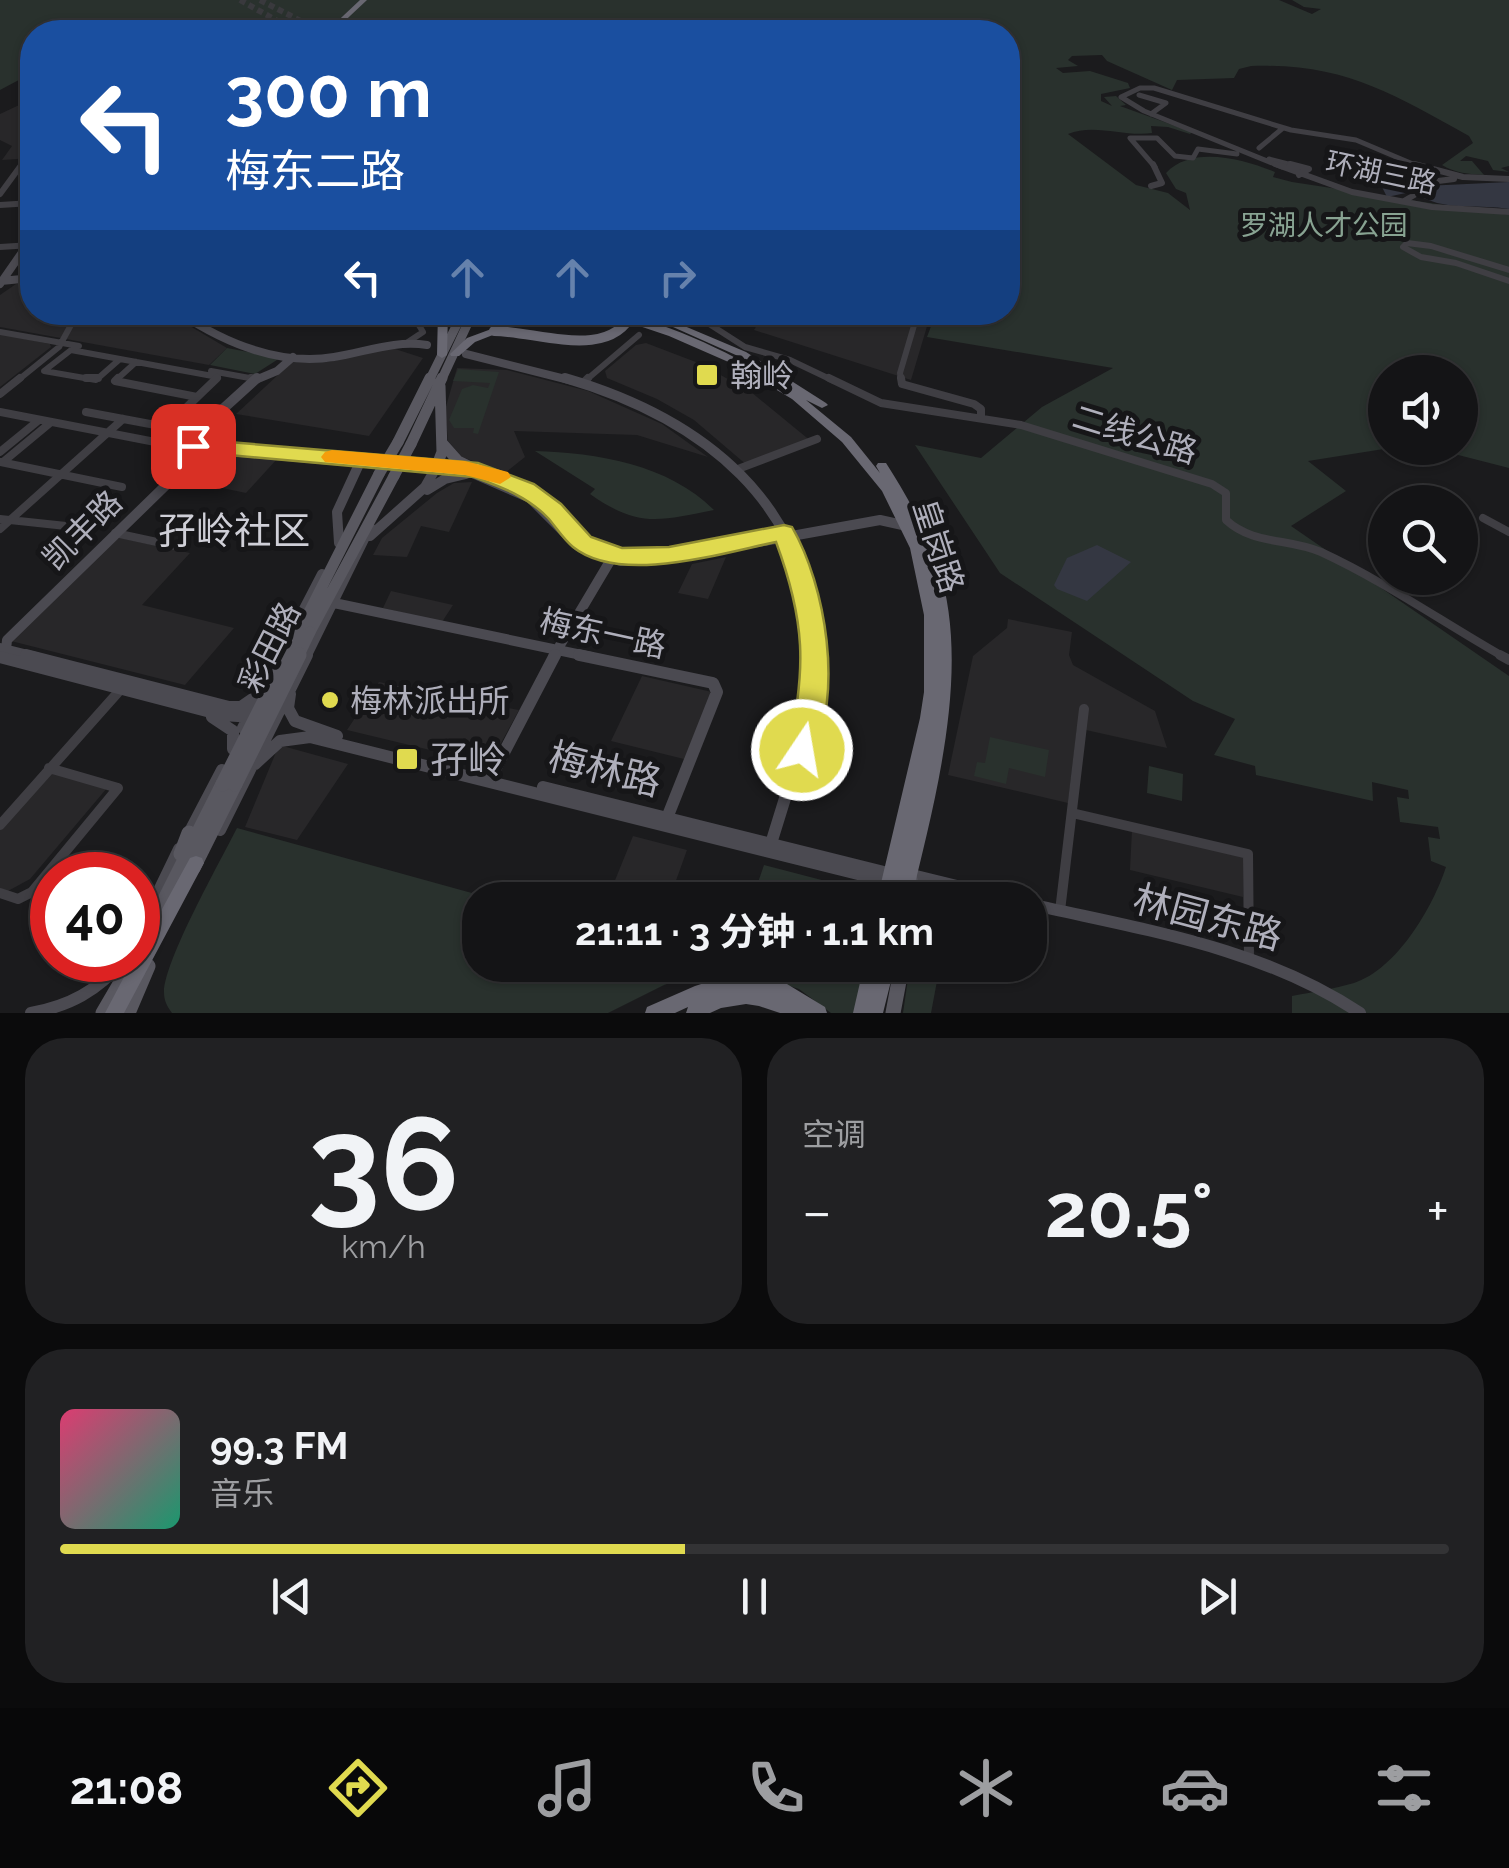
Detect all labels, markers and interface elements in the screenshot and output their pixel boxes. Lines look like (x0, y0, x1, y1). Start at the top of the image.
text: 300 m (225, 51, 432, 133)
icon: left (60, 60, 190, 190)
text: 梅东二路 (225, 145, 405, 198)
street label: 环湖三路 (1323, 145, 1439, 201)
park label: 罗湖人才公园 (1240, 209, 1408, 242)
icon: left (335, 250, 390, 305)
icon: ahead (440, 250, 495, 305)
icon: ahead (545, 250, 600, 305)
icon: right (650, 250, 705, 305)
map controls (1368, 355, 1478, 595)
button: sound (1368, 355, 1478, 465)
place label: 翰岭 (730, 357, 794, 394)
marker: 翰岭 (694, 362, 720, 388)
street label: 二线公路 (1068, 398, 1202, 470)
pin (151, 404, 236, 489)
icon: arrive (166, 419, 221, 474)
street label: 凯丰路 (35, 483, 129, 577)
button: search (1368, 485, 1478, 595)
street label: 皇岗路 (907, 495, 971, 597)
district label: 孖岭社区 (158, 508, 310, 553)
street label: 彩田路 (231, 596, 307, 698)
street label: 梅东一路 (537, 602, 669, 664)
place label: 梅林派出所 (350, 682, 510, 719)
marker: 梅林派出所 (319, 689, 341, 711)
position arrow (750, 698, 854, 802)
street label: 梅林路 (544, 733, 666, 805)
place label: 孖岭 (430, 737, 506, 782)
marker: 孖岭 (394, 746, 420, 772)
speed limit sign: 40 (30, 852, 160, 982)
street label: 林园东路 (1129, 876, 1287, 958)
text: 21:11 · 3 分钟 · 1.1 km (575, 909, 934, 954)
text: 36 (308, 1087, 459, 1239)
text: 空调 (802, 1116, 866, 1153)
text: 20.5° (1045, 1166, 1213, 1255)
text: − (802, 1179, 832, 1244)
text: + (1426, 1179, 1449, 1244)
text: km/h (341, 1228, 426, 1265)
text: 99.3 FM (210, 1423, 348, 1468)
text: 音乐 (210, 1475, 274, 1512)
icon: previous (264, 1569, 319, 1624)
icon: pause (727, 1569, 782, 1624)
icon: next (1190, 1569, 1245, 1624)
icon: directions (323, 1753, 393, 1823)
icon: music (532, 1753, 602, 1823)
icon: phone (741, 1753, 811, 1823)
icon: climate (951, 1753, 1021, 1823)
icon: car (1160, 1753, 1230, 1823)
icon: filters (1369, 1753, 1439, 1823)
text: 21:08 (70, 1762, 183, 1815)

